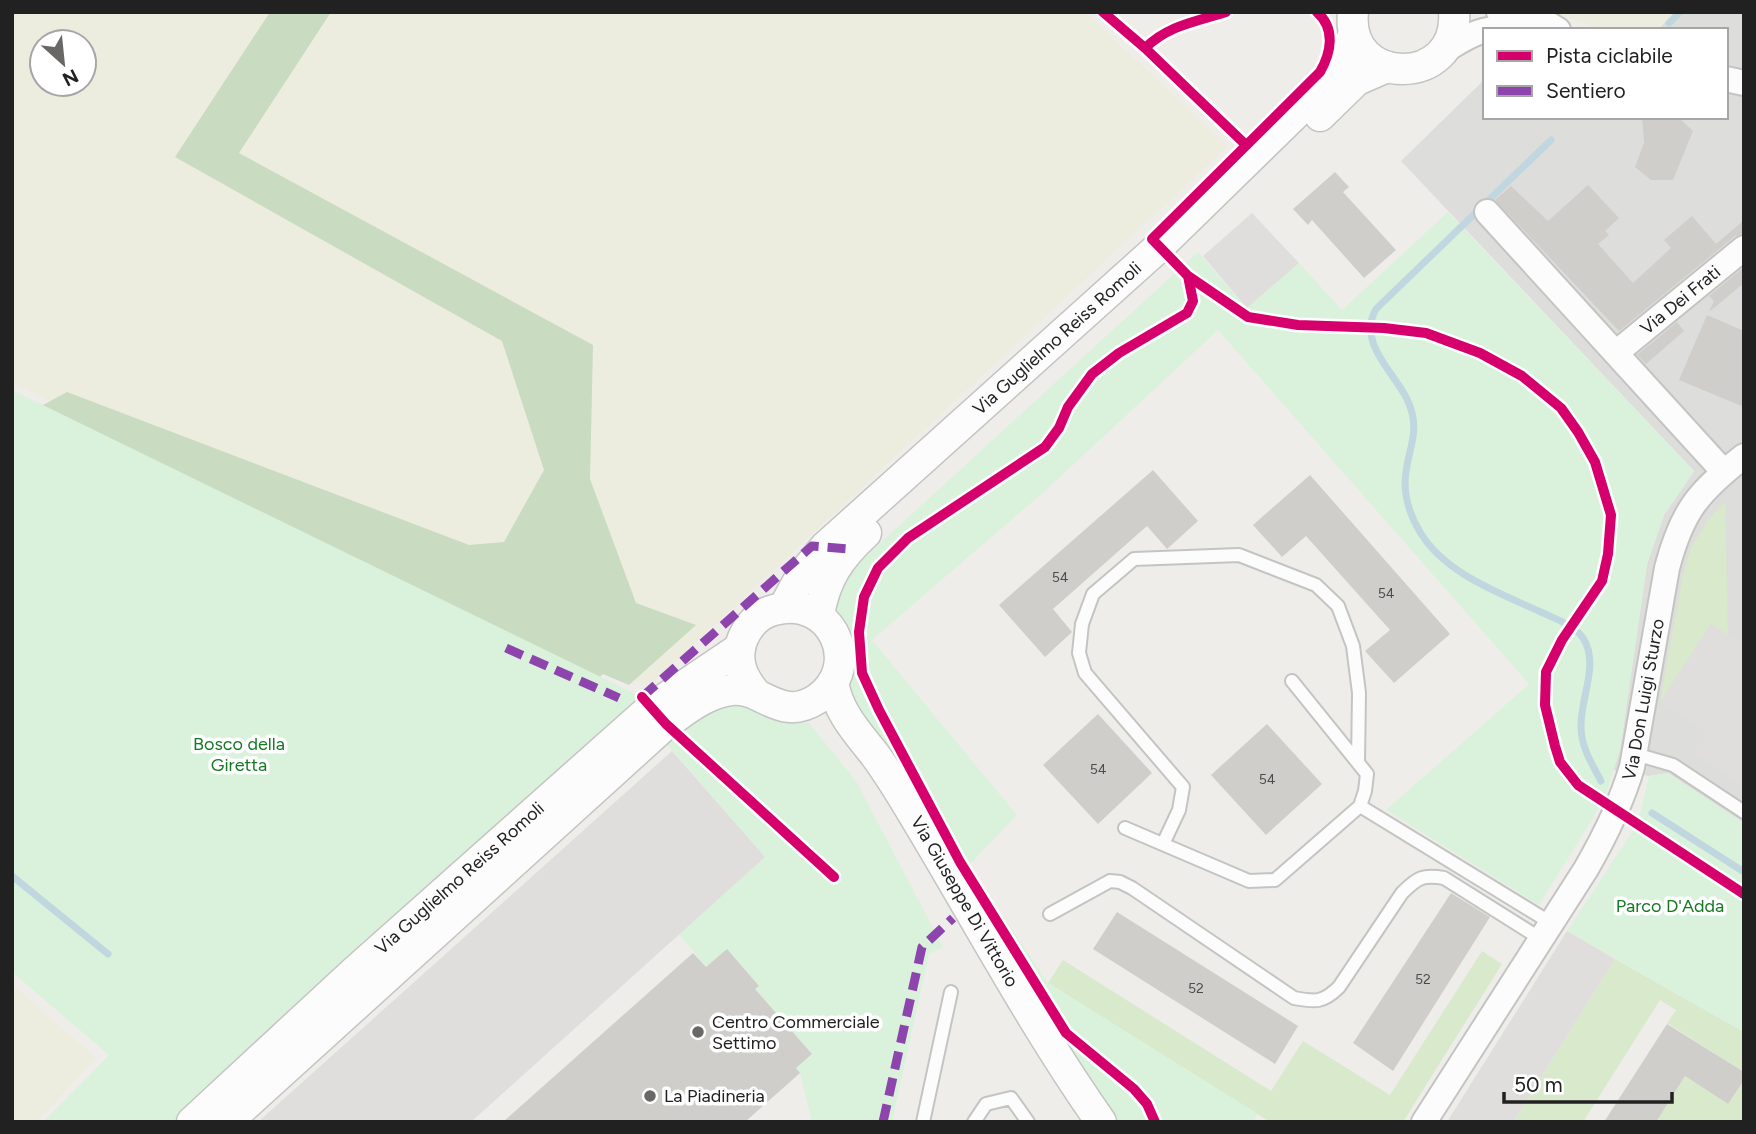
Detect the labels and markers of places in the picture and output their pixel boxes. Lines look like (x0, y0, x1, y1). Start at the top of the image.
place label: Centro Commerciale Settimo (712, 1011, 880, 1054)
marker: Centro Commerciale Settimo (690, 1024, 706, 1040)
place label: La Piadineria (664, 1085, 765, 1107)
marker: La Piadineria (642, 1088, 658, 1104)

